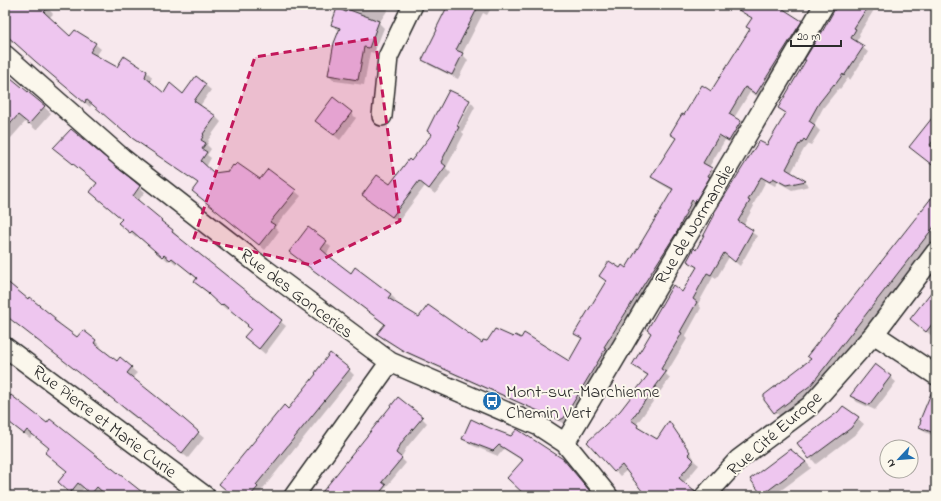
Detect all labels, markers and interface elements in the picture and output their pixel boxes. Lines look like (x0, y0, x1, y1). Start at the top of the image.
scale bar (791, 22, 841, 48)
text: 20 m (797, 28, 820, 46)
street label: Rue de Normandie (649, 159, 742, 290)
street label: Rue des Gonceries (234, 243, 358, 346)
street label: Rue Pierre et Marie Curie (26, 360, 182, 486)
place label: Mont-sur-Marchienne Chemin Vert (506, 380, 661, 427)
street label: Rue Cité Europe (722, 385, 829, 483)
bus stop icon: Mont-sur-Marchienne Chemin Vert (481, 390, 503, 412)
north arrow (879, 439, 919, 479)
text: N (882, 456, 900, 470)

